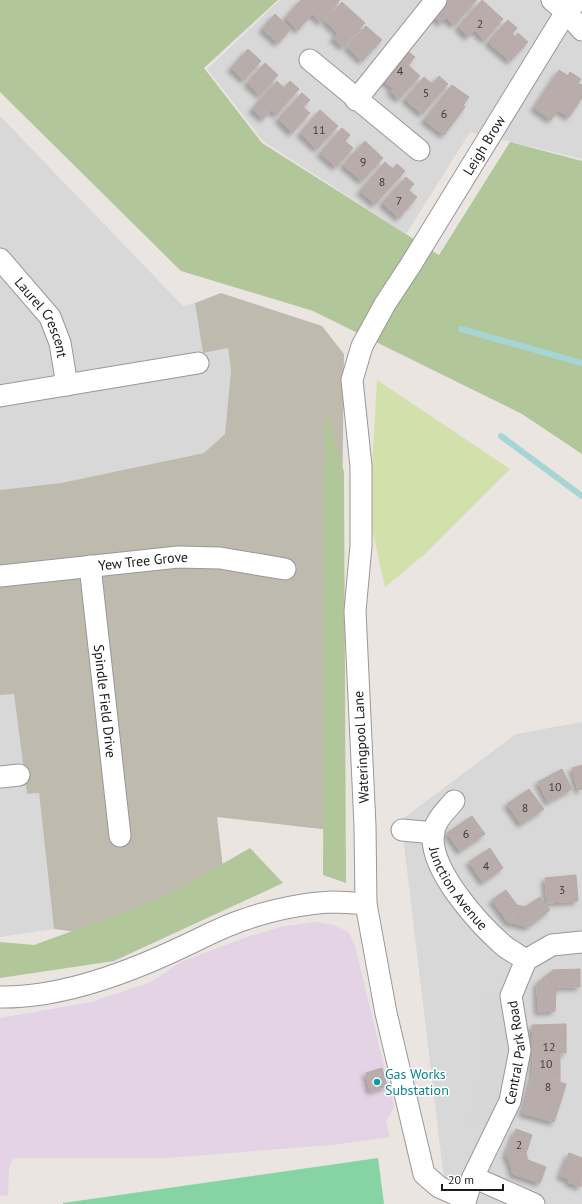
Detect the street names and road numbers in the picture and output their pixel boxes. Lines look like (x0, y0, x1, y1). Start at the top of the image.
street label: Leigh Brow (459, 112, 510, 179)
street label: Laurel Crescent (11, 273, 71, 359)
street label: Yew Tree Grove (97, 548, 188, 574)
street label: Spindle Field Drive (90, 644, 120, 759)
street label: Wateringpool Lane (349, 690, 373, 804)
street label: Junction Avenue (425, 844, 492, 934)
street label: Central Park Road (500, 999, 529, 1106)

